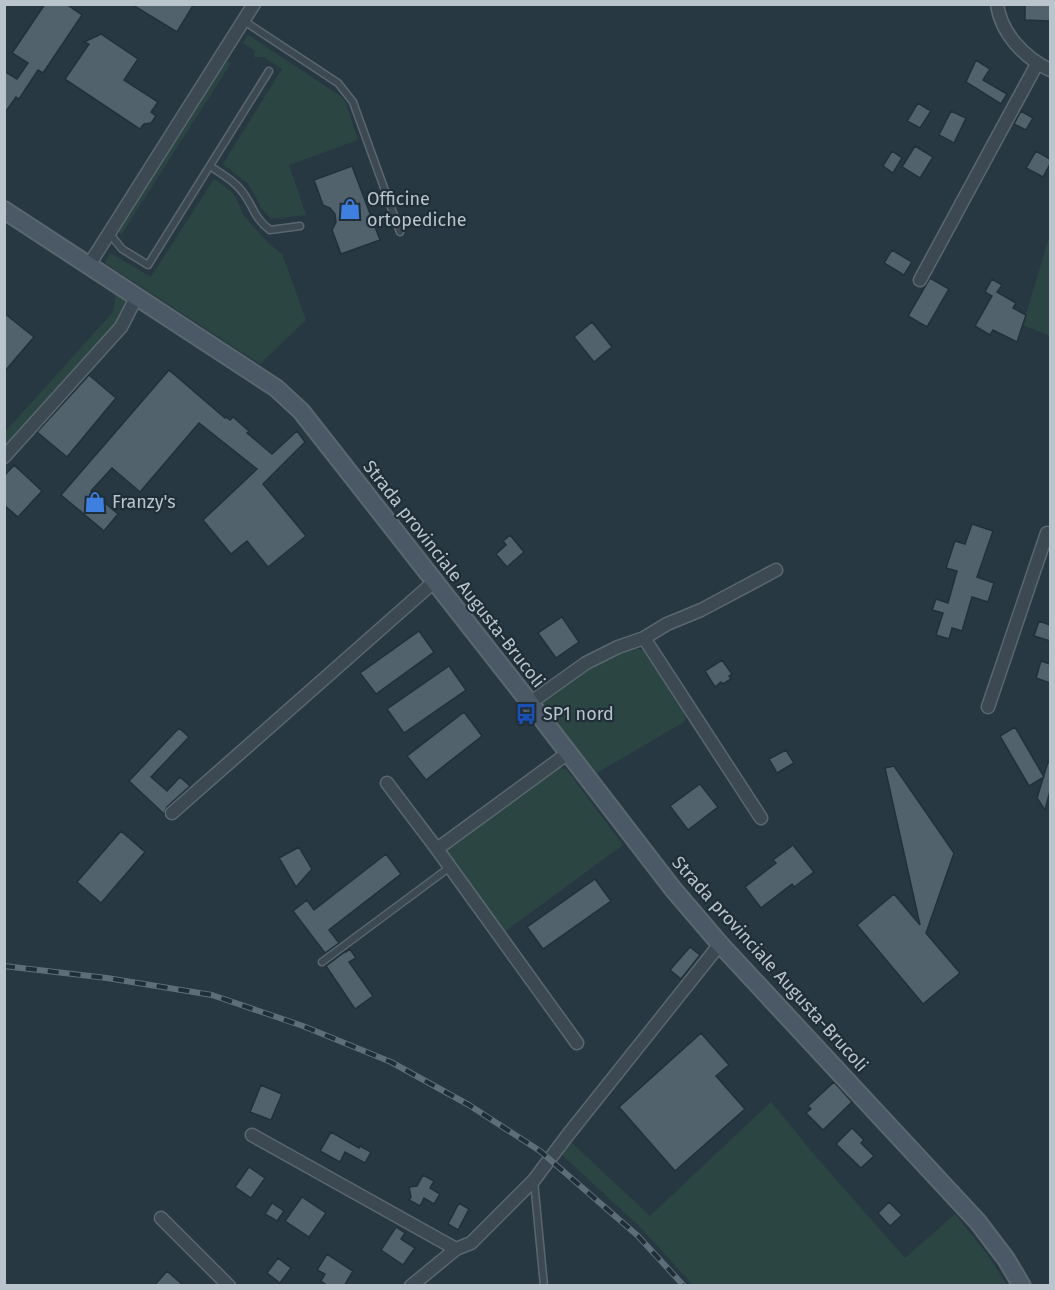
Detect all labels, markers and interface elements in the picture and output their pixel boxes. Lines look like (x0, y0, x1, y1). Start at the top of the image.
place label: Officine ortopediche (367, 188, 467, 231)
shop icon: Officine ortopediche (338, 197, 362, 221)
street label: Strada provinciale Augusta-Brucoli (358, 456, 550, 692)
shop icon: Franzy's (83, 490, 107, 514)
place label: Franzy's (112, 491, 176, 513)
bus stop icon: SP1 nord (514, 702, 538, 726)
place label: SP1 nord (543, 703, 614, 725)
street label: Strada provinciale Augusta-Brucoli (667, 852, 873, 1076)

